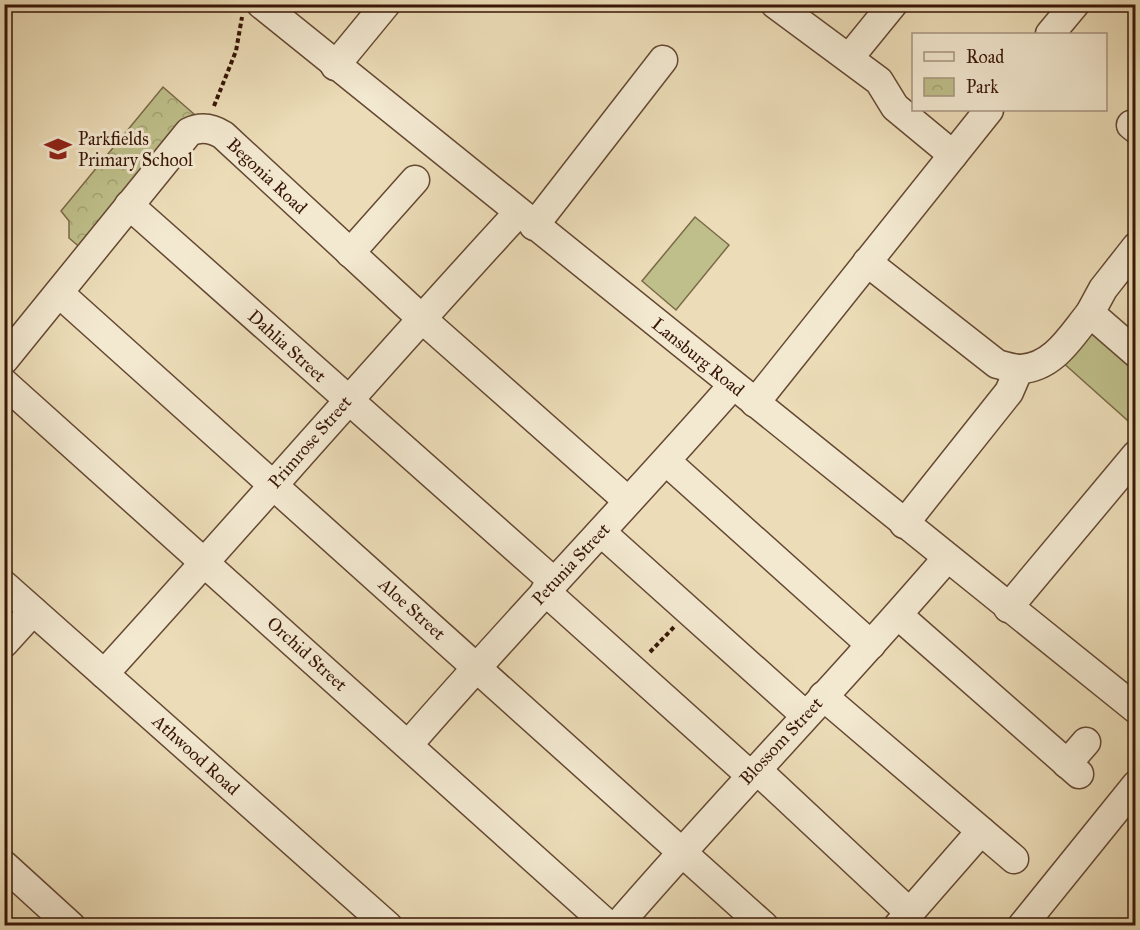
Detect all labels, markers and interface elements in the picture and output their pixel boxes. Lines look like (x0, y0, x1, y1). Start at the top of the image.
legend (912, 33, 1107, 111)
text: Road (966, 46, 1004, 68)
text: Park (966, 76, 999, 98)
place label: Parkfields Primary School (78, 128, 193, 171)
street label: Begonia Road (222, 133, 312, 219)
school or university icon: Parkfields Primary School (43, 134, 73, 164)
street label: Dahlia Street (243, 305, 331, 387)
street label: Lansburg Road (647, 313, 749, 402)
street label: Primrose Street (264, 391, 357, 493)
street label: Petunia Street (527, 518, 615, 610)
street label: Aloe Street (373, 573, 450, 645)
street label: Orchid Street (262, 612, 352, 696)
street label: Blossom Street (735, 692, 828, 789)
street label: Athwood Road (147, 710, 244, 800)

